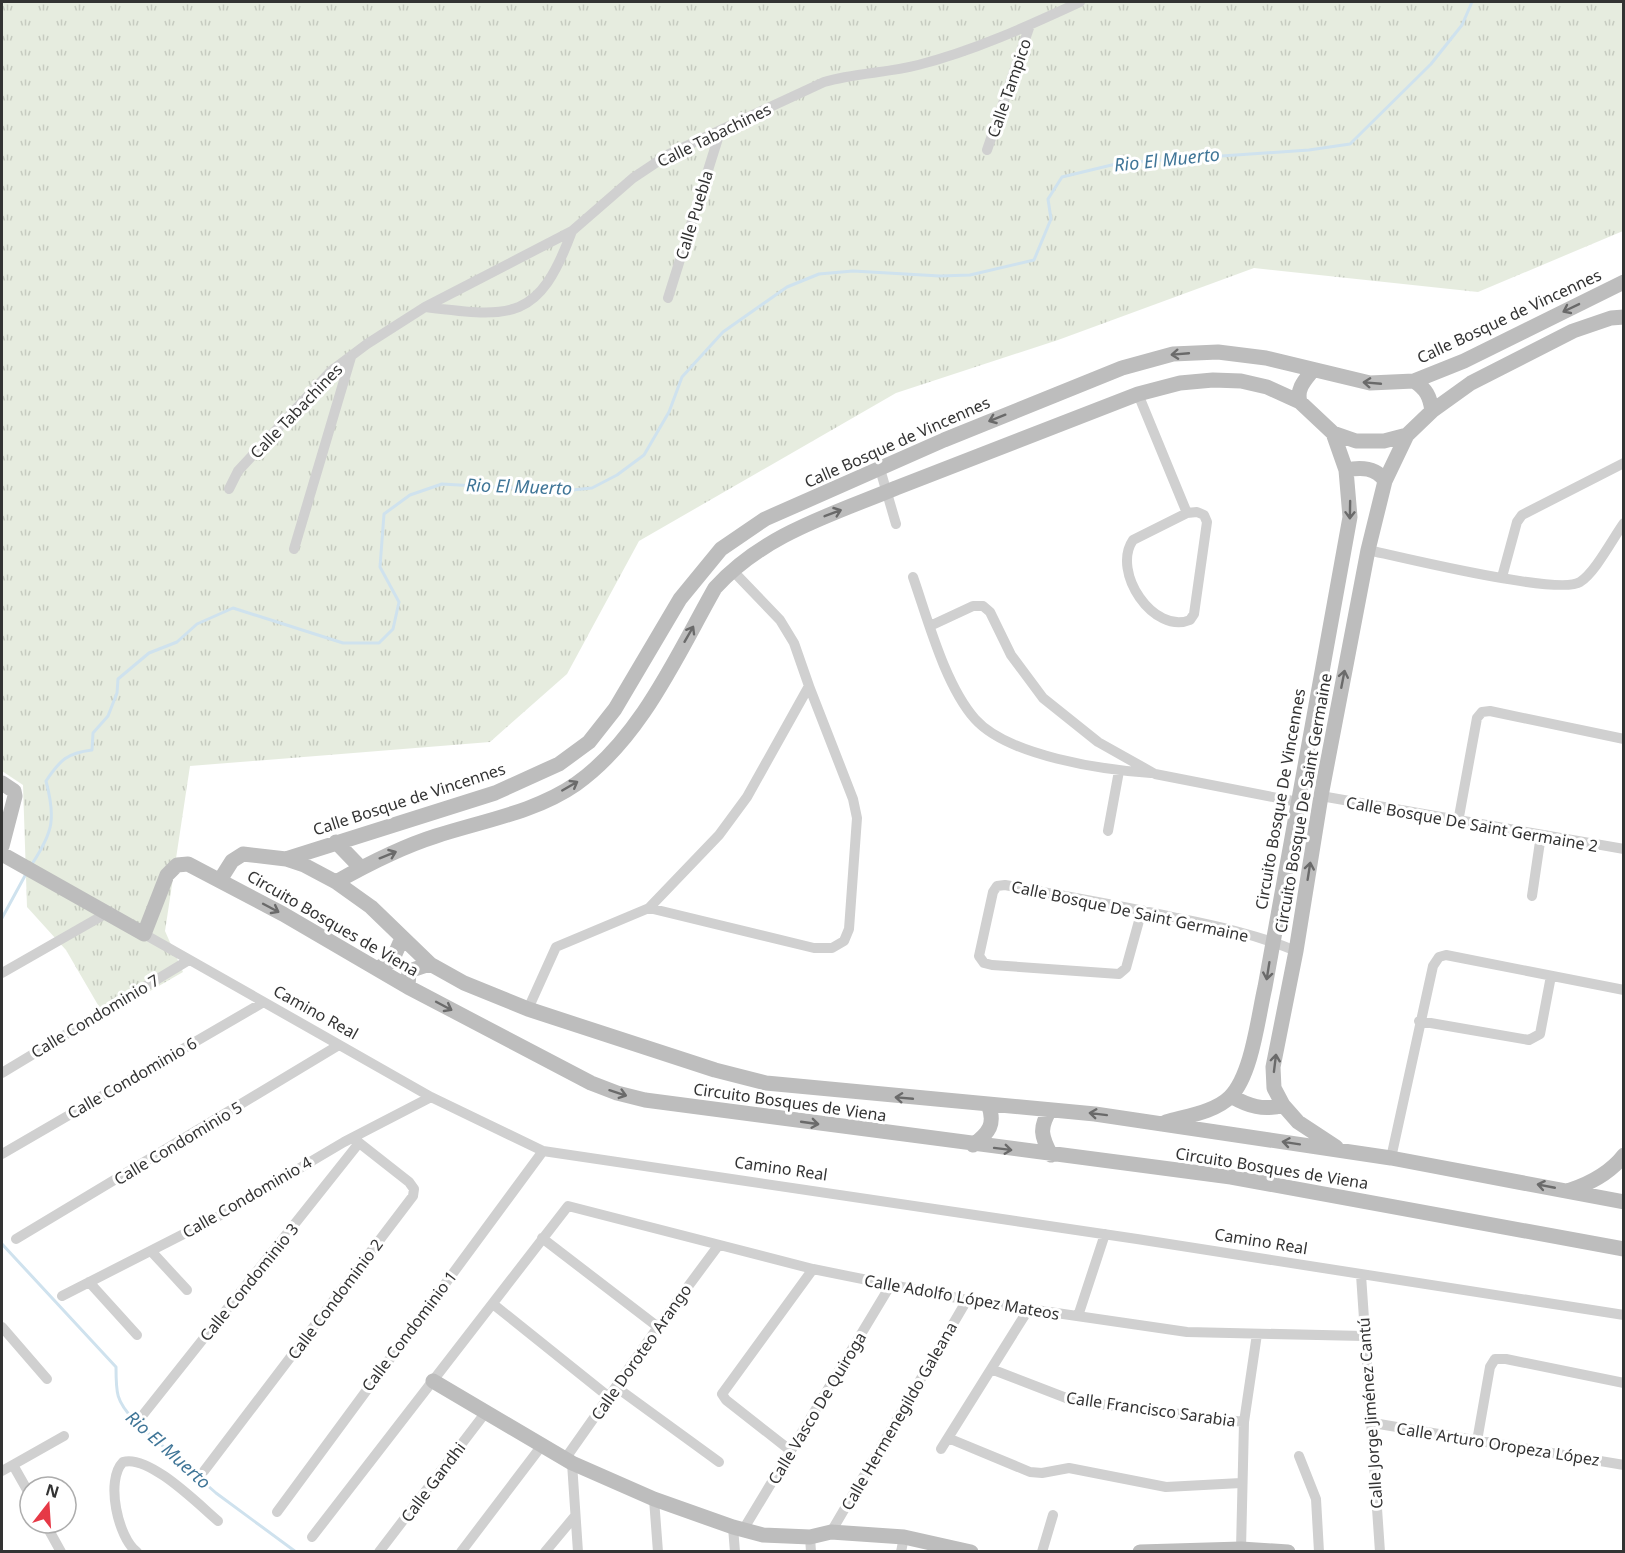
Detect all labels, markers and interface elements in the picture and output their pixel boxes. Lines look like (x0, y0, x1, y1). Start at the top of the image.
street label: Calle Tampico (982, 36, 1036, 140)
street label: Calle Tabachines (653, 98, 775, 172)
water label: Rio El Muerto (1113, 142, 1221, 176)
street label: Calle Puebla (670, 168, 718, 262)
street label: Calle Bosque de Vincennes (1413, 264, 1605, 368)
one-way arrow (1563, 302, 1580, 314)
one-way arrow (1171, 349, 1191, 360)
street label: Calle Tabachines (245, 359, 347, 463)
one-way arrow (1362, 377, 1382, 388)
street label: Calle Bosque de Vincennes (801, 391, 993, 493)
one-way arrow (988, 413, 1006, 424)
water label: Rio El Muerto (466, 472, 573, 500)
one-way arrow (1344, 499, 1356, 519)
one-way arrow (824, 506, 842, 517)
one-way arrow (683, 626, 695, 643)
one-way arrow (1338, 669, 1349, 689)
street label: Circuito Bosque De Saint Germaine (1269, 671, 1337, 935)
street label: Circuito Bosque De Vincennes (1250, 687, 1310, 911)
street label: Calle Bosque de Vincennes (310, 757, 508, 841)
one-way arrow (561, 780, 578, 792)
street label: Calle Bosque De Saint Germaine 2 (1344, 791, 1600, 857)
one-way arrow (379, 849, 397, 860)
one-way arrow (1304, 861, 1315, 881)
street label: Circuito Bosques de Viena (243, 865, 423, 981)
street label: Calle Bosque De Saint Germaine (1009, 875, 1251, 947)
one-way arrow (262, 902, 279, 914)
one-way arrow (1262, 960, 1273, 980)
street label: Calle Condominio 7 (27, 969, 163, 1063)
street label: Camino Real (270, 980, 362, 1044)
one-way arrow (434, 1000, 452, 1012)
street label: Calle Condominio 6 (63, 1032, 201, 1124)
one-way arrow (1270, 1053, 1281, 1073)
street label: Circuito Bosques de Viena (692, 1078, 888, 1126)
one-way arrow (608, 1088, 627, 1099)
one-way arrow (895, 1092, 915, 1103)
street label: Calle Condominio 5 (110, 1096, 246, 1190)
one-way arrow (1089, 1109, 1109, 1120)
one-way arrow (800, 1117, 820, 1128)
one-way arrow (1282, 1137, 1302, 1148)
street label: Circuito Bosques de Viena (1174, 1142, 1370, 1194)
one-way arrow (993, 1144, 1013, 1155)
street label: Calle Condominio 4 (178, 1151, 316, 1243)
street label: Camino Real (733, 1151, 829, 1185)
one-way arrow (1536, 1180, 1556, 1191)
street label: Calle Condominio 3 (195, 1218, 303, 1346)
street label: Camino Real (1213, 1223, 1309, 1259)
street label: Calle Condominio 2 (282, 1234, 388, 1364)
street label: Calle Condominio 1 (356, 1266, 462, 1396)
street label: Calle Adolfo López Mateos (863, 1269, 1061, 1325)
street label: Calle Doroteo Arango (586, 1280, 696, 1424)
street label: Calle Jorge Jiménez Cantú (1352, 1317, 1388, 1509)
street label: Calle Hermenegildo Galeana (836, 1318, 962, 1514)
street label: Calle Vasco De Quiroga (763, 1328, 871, 1488)
street label: Calle Francisco Sarabia (1065, 1386, 1237, 1432)
water label: Rio El Muerto (121, 1405, 216, 1494)
street label: Calle Arturo Oropeza López (1395, 1417, 1601, 1471)
street label: Calle Gandhi (396, 1437, 470, 1527)
north arrow (18, 1475, 78, 1535)
text: N (43, 1478, 62, 1503)

